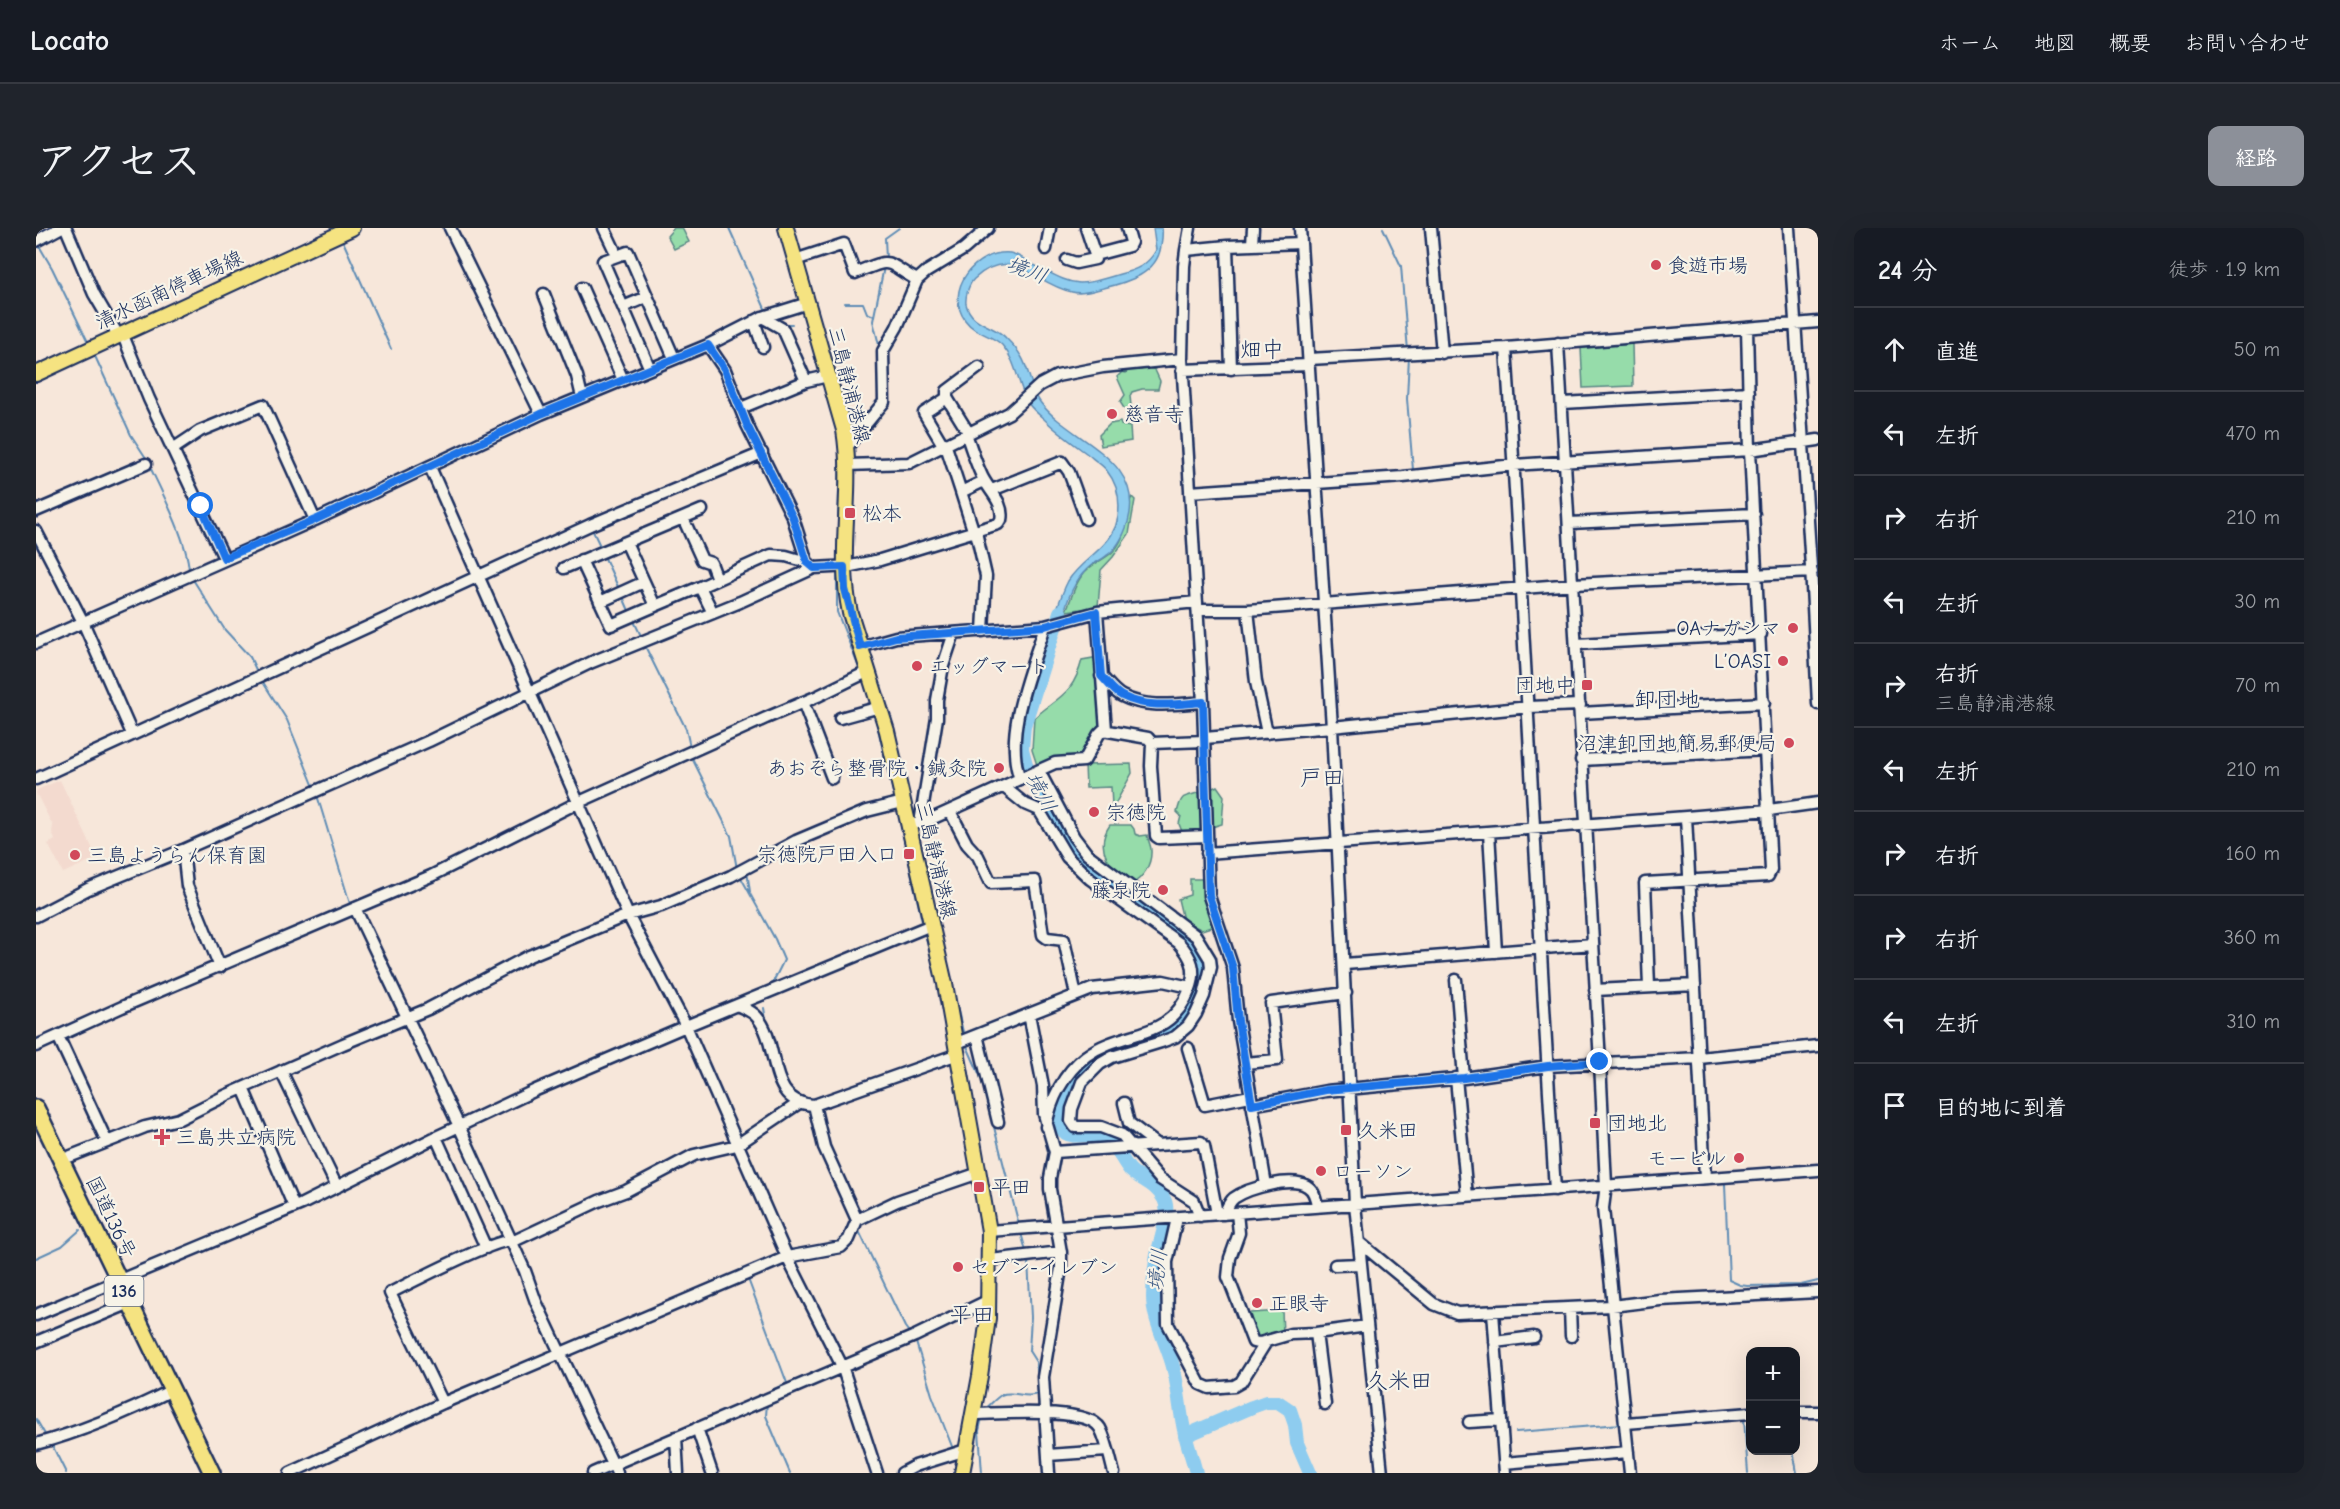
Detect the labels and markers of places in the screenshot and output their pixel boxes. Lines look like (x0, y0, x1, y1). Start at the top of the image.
place label: 食遊市場 (1668, 254, 1748, 277)
marker: 食遊市場 (1649, 258, 1663, 272)
place label: 慈音寺 (1124, 403, 1184, 426)
marker: 慈音寺 (1105, 407, 1119, 421)
place label: 松本 (862, 502, 902, 525)
marker: 松本 (843, 506, 857, 520)
place label: OAナガシマ (1677, 617, 1781, 640)
marker: OAナガシマ (1786, 621, 1800, 635)
place label: L’OASI (1714, 650, 1771, 673)
marker: L’OASI (1776, 654, 1790, 668)
place label: エッグマート (929, 655, 1049, 678)
marker: エッグマート (910, 659, 924, 673)
place label: 団地中 (1515, 674, 1575, 697)
marker: 団地中 (1580, 678, 1594, 692)
place label: 沼津卸団地簡易郵便局 (1577, 732, 1777, 755)
marker: 沼津卸団地簡易郵便局 (1782, 736, 1796, 750)
place label: あおぞら整骨院・鍼灸院 (767, 757, 987, 780)
marker: あおぞら整骨院・鍼灸院 (992, 761, 1006, 775)
place label: 宗徳院 (1106, 801, 1166, 824)
marker: 宗徳院 (1087, 805, 1101, 819)
place label: 宗徳院戸田入口 (757, 843, 897, 866)
place label: 三島ようらん保育園 (87, 844, 267, 867)
marker: 宗徳院戸田入口 (902, 847, 916, 861)
marker: 三島ようらん保育園 (68, 848, 82, 862)
place label: 藤泉院 (1091, 879, 1151, 902)
marker: 藤泉院 (1156, 883, 1170, 897)
place label: 団地北 (1607, 1112, 1667, 1135)
marker: 団地北 (1588, 1116, 1602, 1130)
place label: 久米田 (1358, 1119, 1418, 1142)
marker: 久米田 (1339, 1123, 1353, 1137)
place label: 三島共立病院 (176, 1126, 296, 1149)
marker: 三島共立病院 (153, 1128, 171, 1146)
place label: モービル (1647, 1147, 1727, 1170)
marker: モービル (1732, 1151, 1746, 1165)
place label: ローソン (1333, 1160, 1413, 1183)
marker: ローソン (1314, 1164, 1328, 1178)
place label: 平田 (991, 1176, 1031, 1199)
marker: 平田 (972, 1180, 986, 1194)
place label: セブン-イレブン (970, 1256, 1118, 1279)
marker: セブン-イレブン (951, 1260, 965, 1274)
place label: 正眼寺 (1269, 1292, 1329, 1315)
marker: 正眼寺 (1250, 1296, 1264, 1310)

